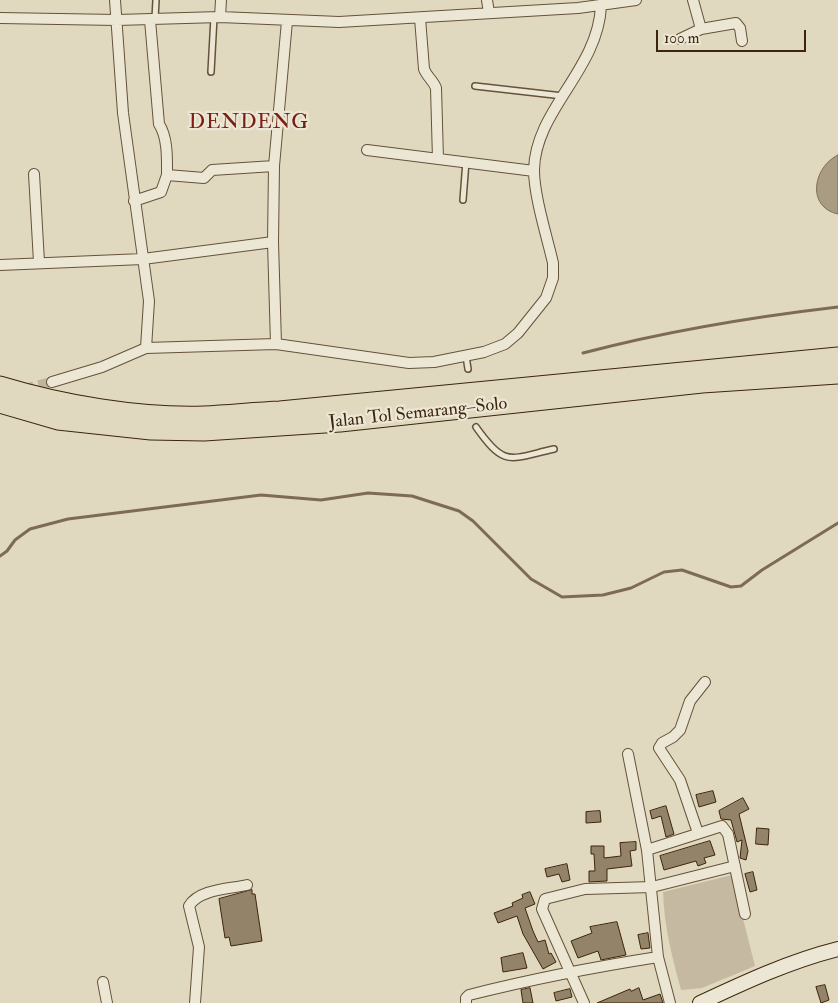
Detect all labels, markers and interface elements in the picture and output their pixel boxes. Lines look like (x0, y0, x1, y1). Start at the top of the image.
scale bar (658, 20, 808, 52)
text: 100 m (664, 29, 699, 48)
district label: DENDENG (188, 112, 310, 136)
street label: Jalan Tol Semarang–Solo (328, 394, 508, 434)

